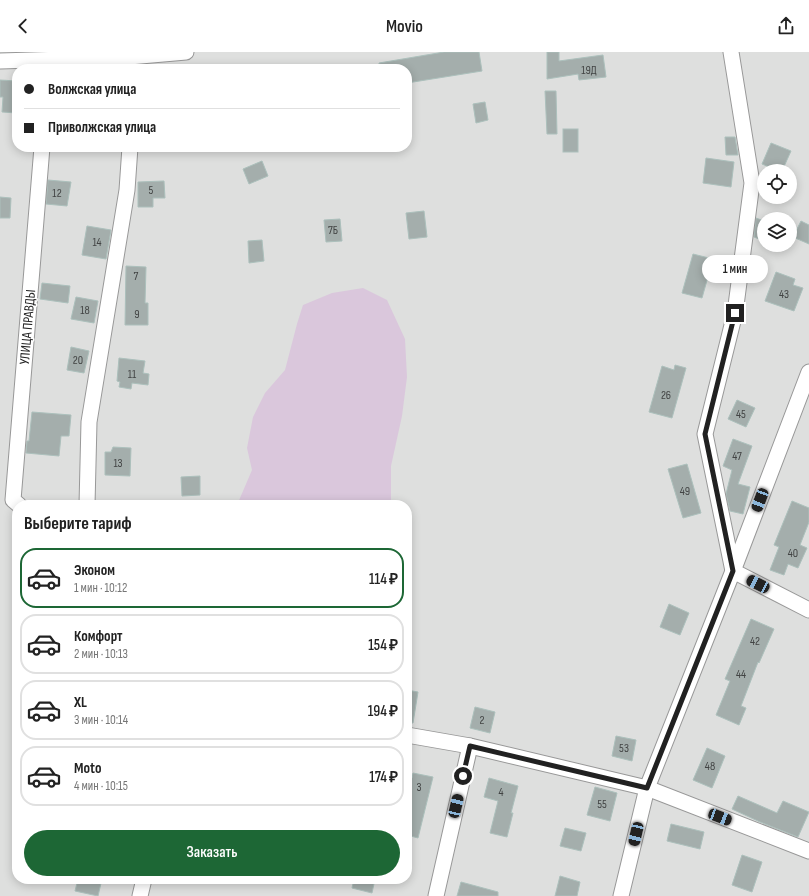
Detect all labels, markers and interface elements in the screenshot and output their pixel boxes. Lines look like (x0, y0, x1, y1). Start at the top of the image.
icon: back (12, 15, 34, 37)
icon: share (775, 15, 797, 37)
text: Movio (386, 16, 423, 37)
house number: 19Д (581, 63, 597, 78)
text: Волжская улица (48, 80, 136, 99)
text: Приволжская улица (48, 118, 156, 137)
map controls (757, 164, 797, 252)
button: locate (757, 164, 797, 204)
house number: 5 (149, 183, 154, 198)
house number: 12 (52, 186, 62, 201)
button: layers (757, 212, 797, 252)
house number: 7Б (328, 223, 338, 238)
house number: 14 (92, 235, 102, 250)
callout: 1 мин (702, 255, 768, 283)
text: 1 мин (723, 261, 747, 277)
house number: 7 (134, 269, 139, 284)
house number: 43 (779, 287, 789, 302)
street label: УЛИЦА ПРАВДЫ (16, 289, 39, 365)
house number: 18 (80, 303, 90, 318)
route end (726, 304, 744, 322)
house number: 9 (134, 307, 140, 322)
house number: 20 (73, 353, 83, 368)
house number: 11 (128, 367, 137, 382)
house number: 26 (661, 388, 671, 403)
house number: 45 (736, 407, 746, 422)
house number: 47 (732, 449, 742, 464)
house number: 13 (113, 456, 123, 471)
house number: 49 (680, 484, 690, 499)
car (750, 487, 770, 513)
text: Выберите тариф (24, 513, 132, 534)
house number: 40 (788, 546, 798, 561)
icon: car (26, 560, 62, 596)
text: Эконом (74, 561, 115, 580)
text: 114 ₽ (369, 570, 398, 589)
car (745, 573, 771, 595)
text: 1 мин · 10:12 (74, 580, 127, 596)
icon: car (26, 626, 62, 662)
text: Комфорт (74, 627, 123, 646)
house number: 42 (750, 634, 760, 649)
text: 154 ₽ (368, 636, 398, 655)
text: 2 мин · 10:13 (74, 646, 128, 662)
house number: 44 (736, 667, 746, 682)
icon: car (26, 692, 62, 728)
text: XL (74, 693, 87, 712)
text: 194 ₽ (368, 702, 398, 721)
text: 3 мин · 10:14 (74, 712, 128, 728)
house number: 2 (480, 713, 485, 728)
house number: 53 (619, 741, 629, 756)
icon: car (26, 758, 62, 794)
text: Moto (74, 759, 101, 778)
house number: 48 (705, 759, 715, 774)
route start (454, 767, 472, 785)
text: 174 ₽ (369, 768, 398, 787)
text: 4 мин · 10:15 (74, 778, 128, 794)
house number: 3 (416, 780, 422, 795)
house number: 4 (498, 785, 504, 800)
car (447, 793, 465, 819)
house number: 55 (597, 797, 607, 812)
car (707, 807, 733, 827)
car (627, 821, 645, 847)
button: Заказать (24, 830, 400, 876)

